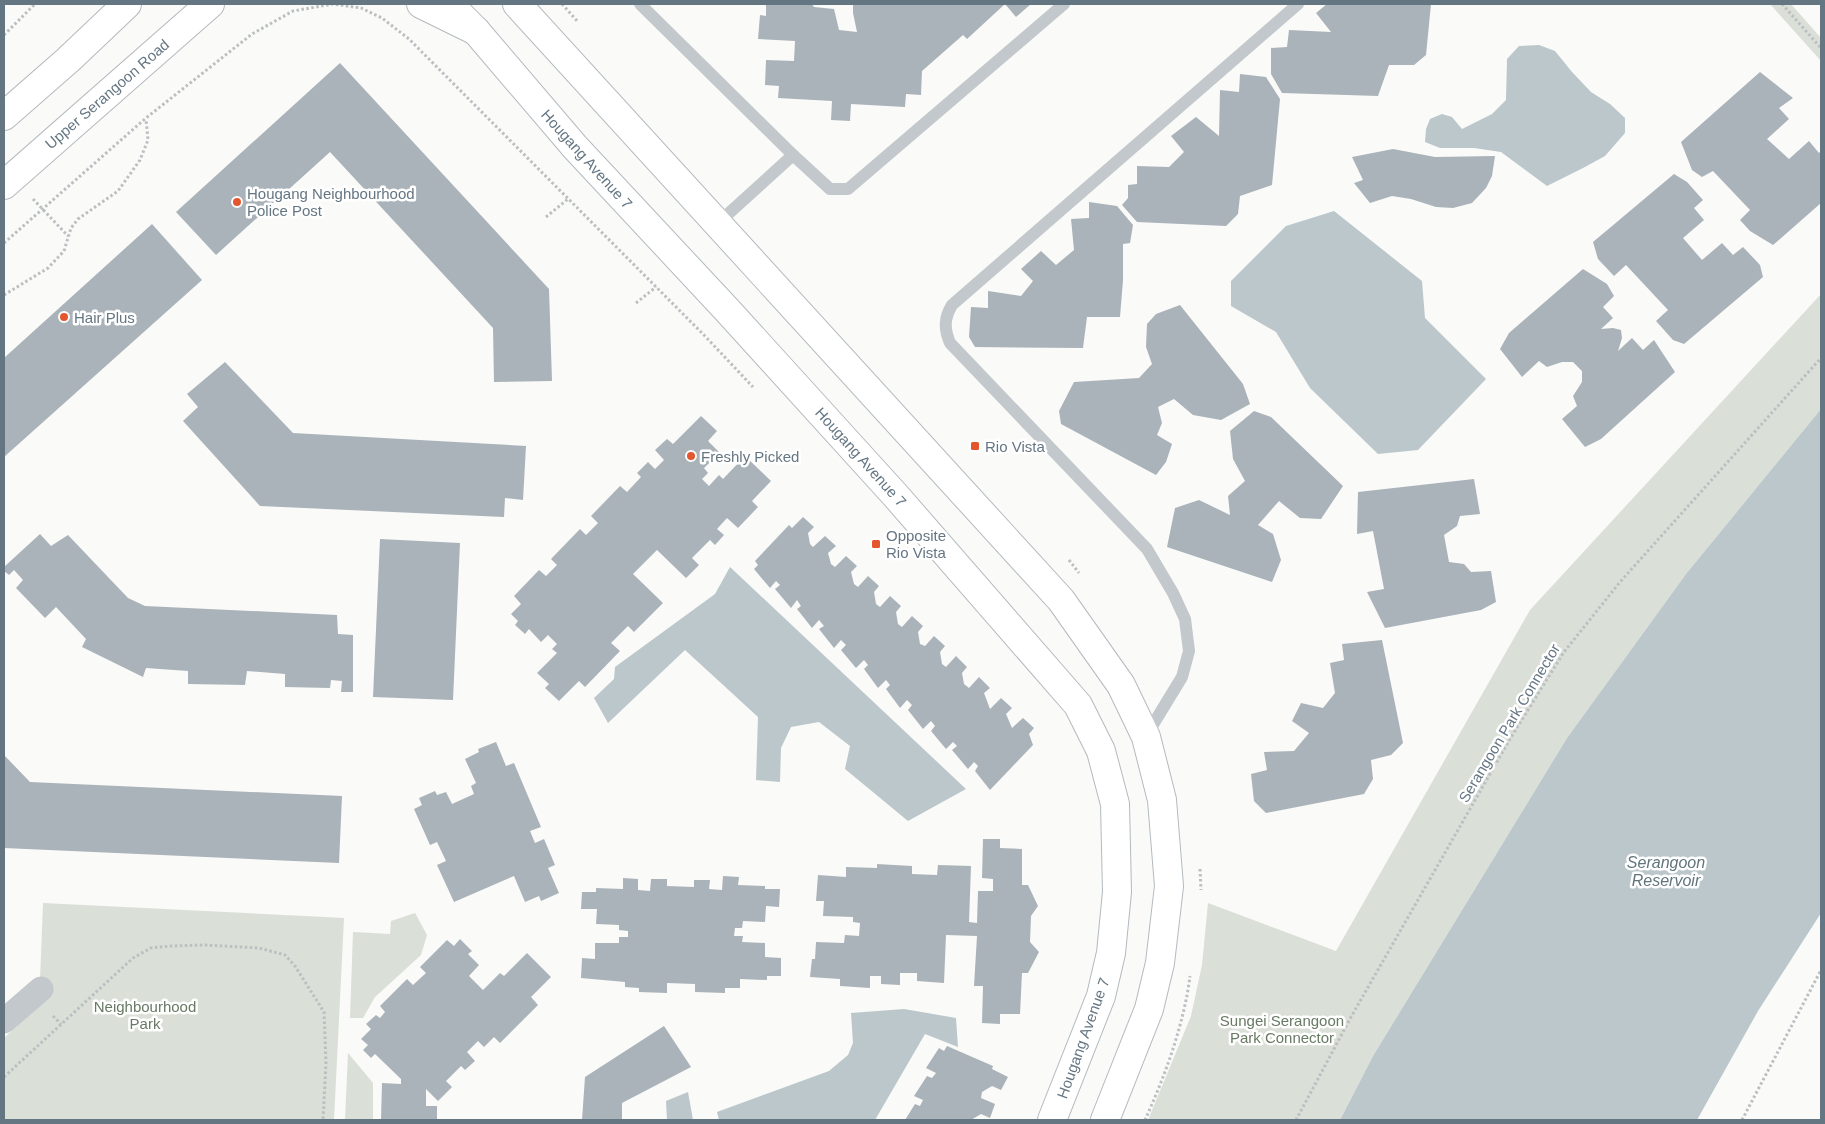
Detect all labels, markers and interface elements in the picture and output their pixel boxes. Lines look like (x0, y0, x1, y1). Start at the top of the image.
street label: Upper Serangoon Road (42, 36, 172, 152)
street label: Hougang Avenue 7 (538, 106, 636, 212)
place label: Hougang Neighbourhood Police Post (247, 185, 415, 219)
marker: Hougang Neighbourhood Police Post (231, 196, 243, 208)
place label: Hair Plus (74, 309, 135, 326)
marker: Hair Plus (58, 311, 70, 323)
street label: Hougang Avenue 7 (812, 404, 910, 510)
place label: Rio Vista (985, 438, 1045, 455)
marker: Rio Vista (969, 440, 981, 452)
place label: Freshly Picked (701, 448, 799, 465)
marker: Freshly Picked (685, 450, 697, 462)
place label: Opposite Rio Vista (886, 527, 946, 561)
marker: Opposite Rio Vista (870, 538, 882, 550)
street label: Serangoon Park Connector (1455, 641, 1563, 805)
water label: Serangoon Reservoir (1627, 854, 1705, 889)
street label: Hougang Avenue 7 (1053, 975, 1113, 1101)
park label: Neighbourhood Park (94, 998, 196, 1032)
park label: Sungei Serangoon Park Connector (1220, 1012, 1344, 1046)

